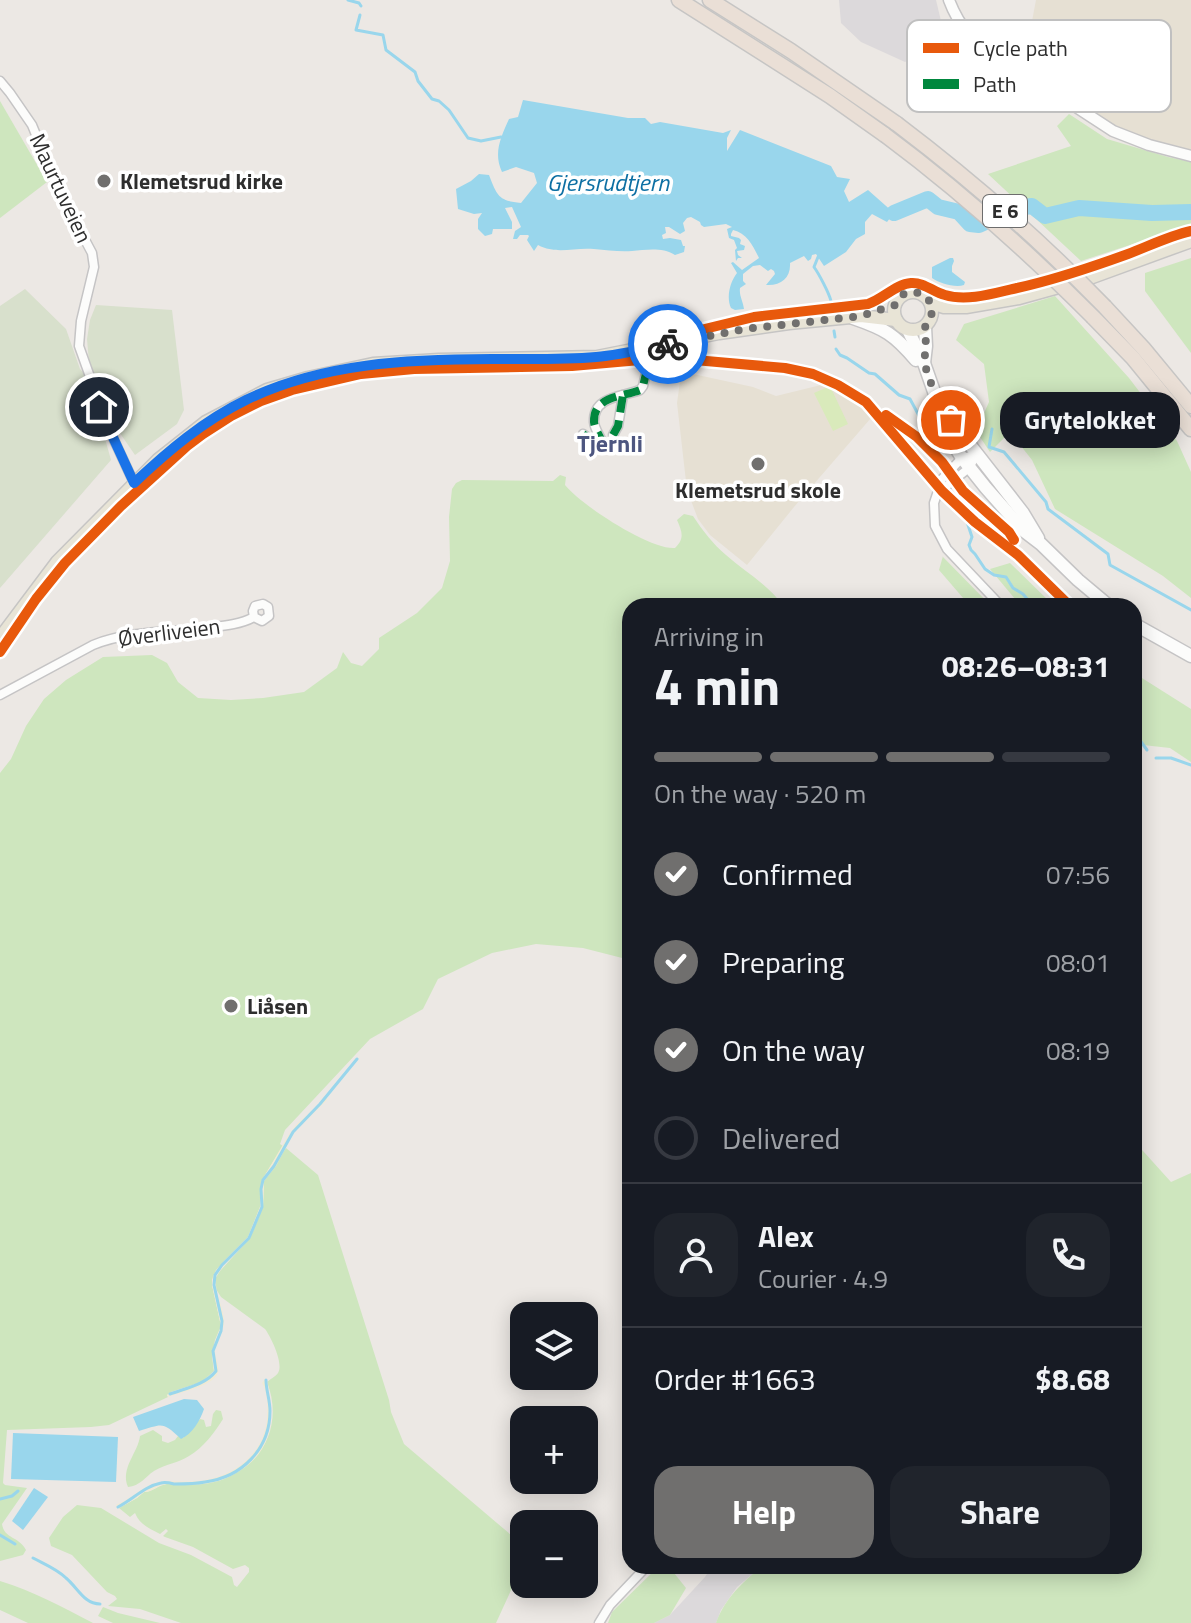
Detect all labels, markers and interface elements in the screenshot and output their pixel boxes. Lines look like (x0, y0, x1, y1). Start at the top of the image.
legend (907, 20, 1171, 112)
text: Cycle path (973, 31, 1068, 65)
text: Path (973, 67, 1017, 101)
street label: Maurtuveien (21, 128, 101, 248)
place label: Klemetsrud kirke (120, 164, 283, 198)
water label: Gjersrudtjern (547, 164, 670, 200)
marker: Klemetsrud kirke (95, 172, 113, 190)
road number: E 6 (983, 195, 1027, 227)
courier (628, 304, 708, 384)
icon: bike (646, 322, 690, 366)
pin (65, 373, 133, 441)
icon: home (77, 385, 121, 429)
pin (917, 386, 985, 454)
callout: Grytelokket (999, 392, 1179, 448)
icon: bag (929, 398, 973, 442)
text: Grytelokket (1024, 400, 1156, 439)
district label: Tjernli (577, 425, 643, 461)
marker: Klemetsrud skole (749, 455, 767, 473)
place label: Klemetsrud skole (675, 473, 841, 507)
street label: Øverliveien (116, 609, 222, 655)
text: Arriving in (654, 617, 764, 656)
text: 08:26–08:31 (942, 643, 1110, 689)
text: 4 min (654, 646, 780, 725)
text: On the way · 520 m (654, 774, 866, 813)
text: Confirmed (722, 851, 853, 897)
icon: check (654, 852, 698, 896)
text: 07:56 (1046, 855, 1110, 894)
text: Preparing (722, 939, 844, 985)
icon: check (654, 940, 698, 984)
text: 08:01 (1046, 943, 1110, 982)
place label: Liåsen (247, 989, 308, 1023)
marker: Liåsen (222, 997, 240, 1015)
text: On the way (722, 1027, 865, 1073)
icon: check (654, 1028, 698, 1072)
text: 08:19 (1046, 1031, 1110, 1070)
text: Delivered (722, 1115, 840, 1161)
button: person (654, 1213, 738, 1297)
text: Alex (758, 1213, 814, 1259)
button: phone (1026, 1213, 1110, 1297)
text: Courier · 4.9 (758, 1259, 888, 1298)
map controls (510, 1302, 598, 1598)
button: layers (510, 1302, 598, 1390)
text: Order #1663 (654, 1356, 816, 1402)
text: $8.68 (1035, 1356, 1110, 1402)
button: + (510, 1406, 598, 1494)
button: Help (654, 1466, 874, 1558)
button: Share (890, 1466, 1110, 1558)
button: − (510, 1510, 598, 1598)

